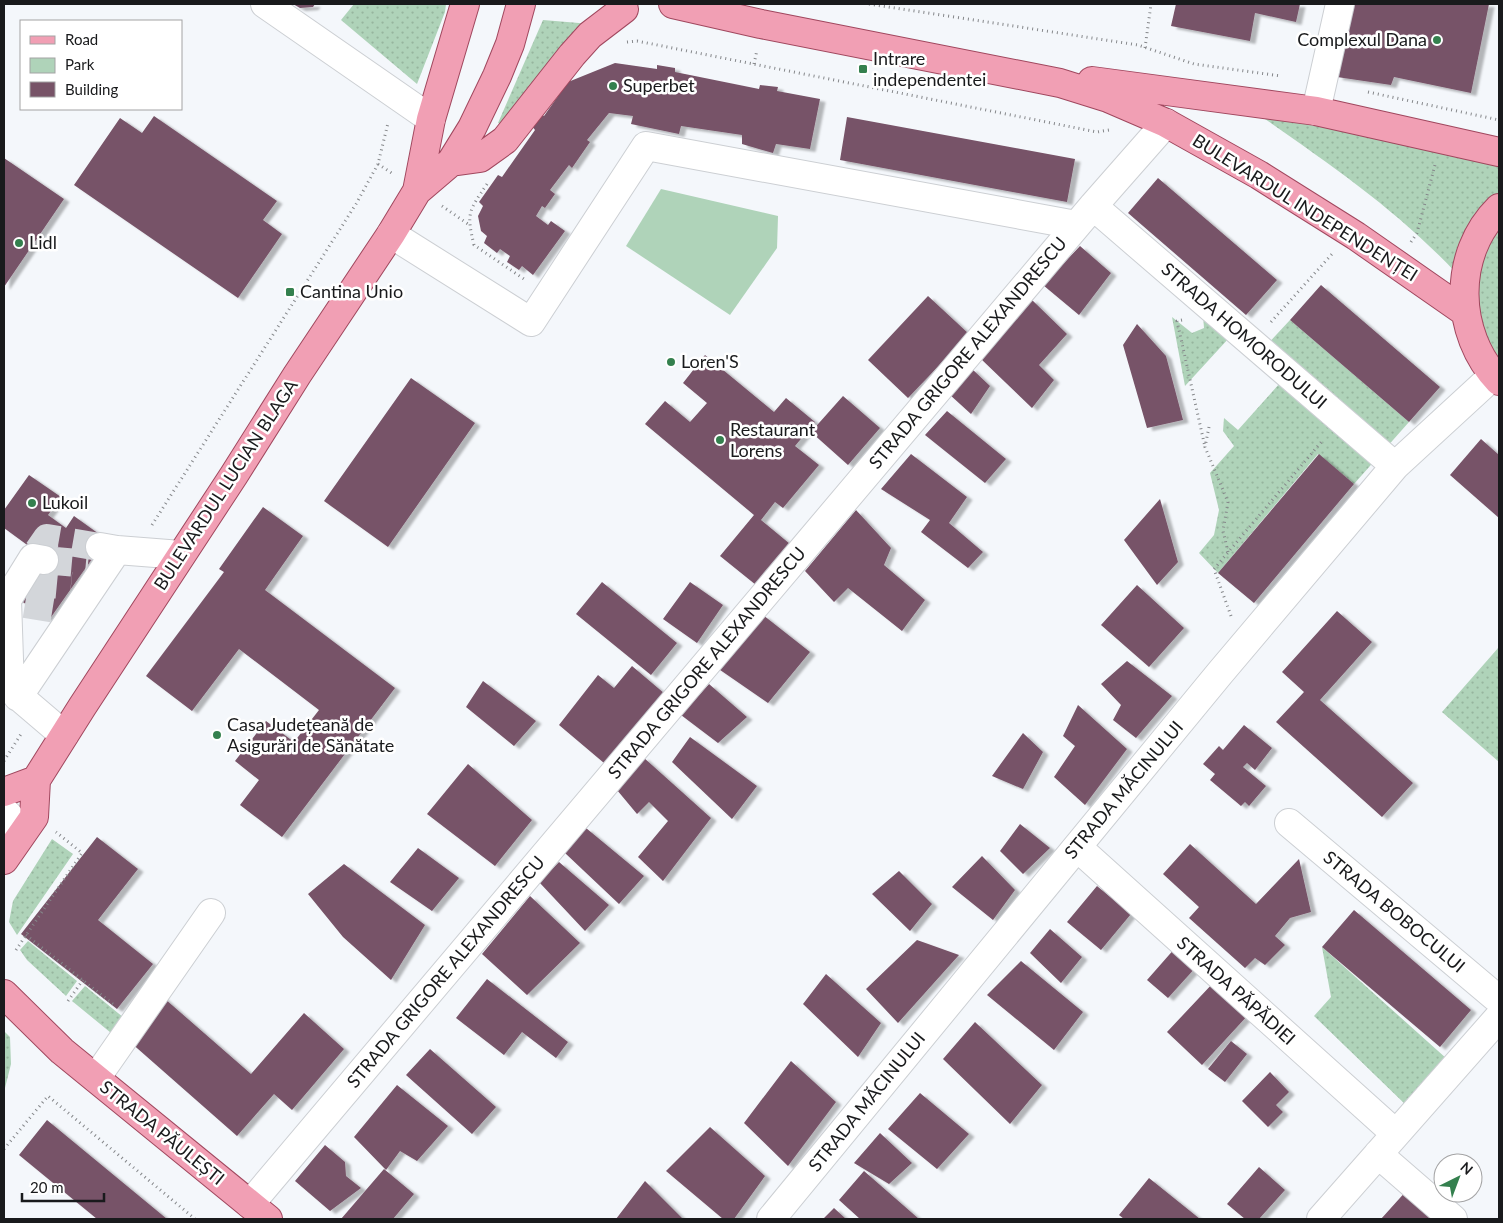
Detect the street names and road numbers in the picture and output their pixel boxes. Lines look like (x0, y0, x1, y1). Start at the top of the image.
street label: BULEVARDUL INDEPENDENȚEI (1189, 129, 1422, 286)
street label: STRADA GRIGORE ALEXANDRESCU (864, 232, 1071, 473)
street label: STRADA HOMORODULUI (1157, 257, 1332, 413)
street label: BULEVARDUL LUCIAN BLAGA (149, 374, 302, 594)
street label: STRADA GRIGORE ALEXANDRESCU (603, 542, 810, 783)
street label: STRADA MĂCINULUI (1059, 716, 1187, 863)
street label: STRADA BOBOCULUI (1319, 846, 1470, 977)
street label: STRADA GRIGORE ALEXANDRESCU (342, 851, 549, 1092)
street label: STRADA PĂPĂDIEI (1173, 931, 1300, 1049)
street label: STRADA MĂCINULUI (803, 1027, 929, 1176)
street label: STRADA PĂULEȘTI (96, 1075, 229, 1189)

